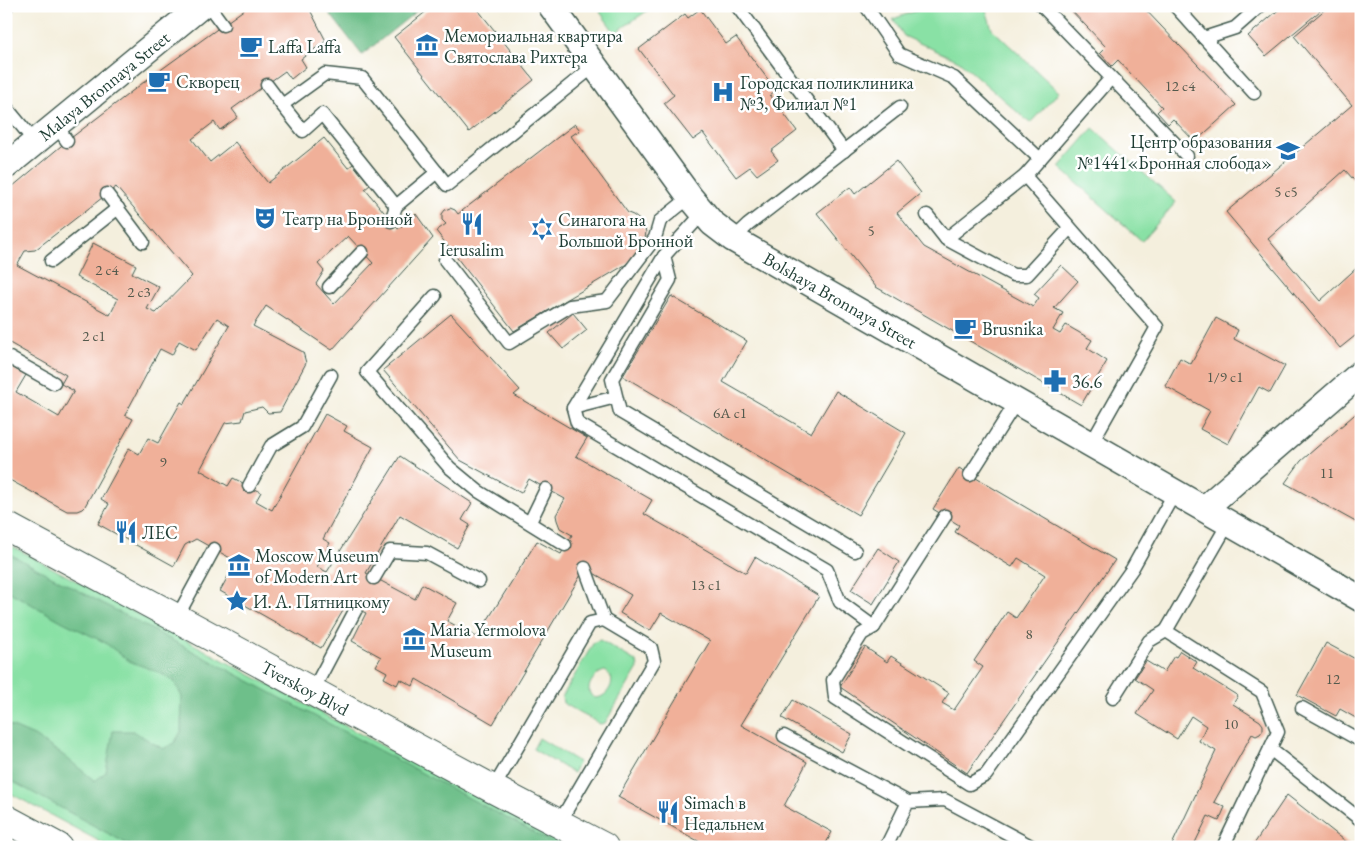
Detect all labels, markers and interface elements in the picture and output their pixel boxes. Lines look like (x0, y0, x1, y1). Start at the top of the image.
place label: Мемориальная квартира Святослава Рихтера (444, 24, 624, 68)
street label: Malaya Bronnaya Street (34, 26, 175, 146)
museum icon: Мемориальная квартира Святослава Рихтера (414, 32, 440, 58)
cafe icon: Laffa Laffa (238, 33, 264, 59)
place label: Laffa Laffa (268, 35, 342, 58)
cafe icon: Скворец (146, 68, 172, 94)
place label: Скворец (176, 70, 240, 93)
place label: Городская поликлиника №3, Филиал №1 (740, 71, 914, 115)
house number: 12 с4 (1165, 76, 1196, 95)
hospital icon: Городская поликлиника №3, Филиал №1 (710, 79, 736, 105)
place label: Центр образования №1441«Бронная слобода» (1077, 130, 1272, 174)
school or university icon: Центр образования №1441«Бронная слобода» (1275, 138, 1301, 164)
house number: 5 с5 (1274, 182, 1298, 201)
theatre icon: Театр на Бронной (252, 205, 278, 231)
place label: Театр на Бронной (282, 207, 413, 230)
place label: Синагога на Большой Бронной (558, 208, 694, 252)
restaurant icon: Ierusalim (459, 211, 485, 237)
synagogue icon: Синагога на Большой Бронной (529, 216, 555, 242)
house number: 5 (867, 221, 875, 240)
place label: Ierusalim (440, 238, 504, 261)
street label: Bolshaya Bronnaya Street (759, 247, 921, 353)
house number: 2 с4 (95, 260, 120, 279)
house number: 2 с3 (127, 282, 151, 301)
cafe icon: Brusnika (952, 315, 978, 341)
place label: Brusnika (982, 317, 1044, 340)
house number: 2 с1 (82, 326, 106, 345)
house number: 1/9 с1 (1207, 367, 1243, 386)
pharmacy icon: 36.6 (1042, 368, 1068, 394)
place label: 36.6 (1072, 370, 1102, 393)
house number: 6А с1 (713, 403, 747, 422)
house number: 9 (159, 452, 167, 471)
house number: 11 (1320, 463, 1334, 482)
restaurant icon: ЛЕС (113, 519, 139, 545)
place label: ЛЕС (142, 521, 178, 544)
place label: Moscow Museum of Modern Art (255, 544, 379, 588)
museum icon: Moscow Museum of Modern Art (226, 552, 252, 578)
house number: 13 с1 (691, 575, 721, 594)
place icon: И. А. Пятницкому (224, 588, 250, 614)
place label: И. А. Пятницкому (253, 590, 390, 613)
place label: Maria Yermolova Museum (430, 618, 547, 662)
house number: 8 (1025, 624, 1033, 643)
museum icon: Maria Yermolova Museum (401, 626, 427, 652)
street label: Tverskoy Blvd (257, 655, 354, 721)
house number: 12 (1326, 669, 1341, 688)
house number: 10 (1224, 714, 1238, 733)
place label: Simach в Недальнем (684, 791, 765, 835)
restaurant icon: Simach в Недальнем (655, 799, 681, 825)

